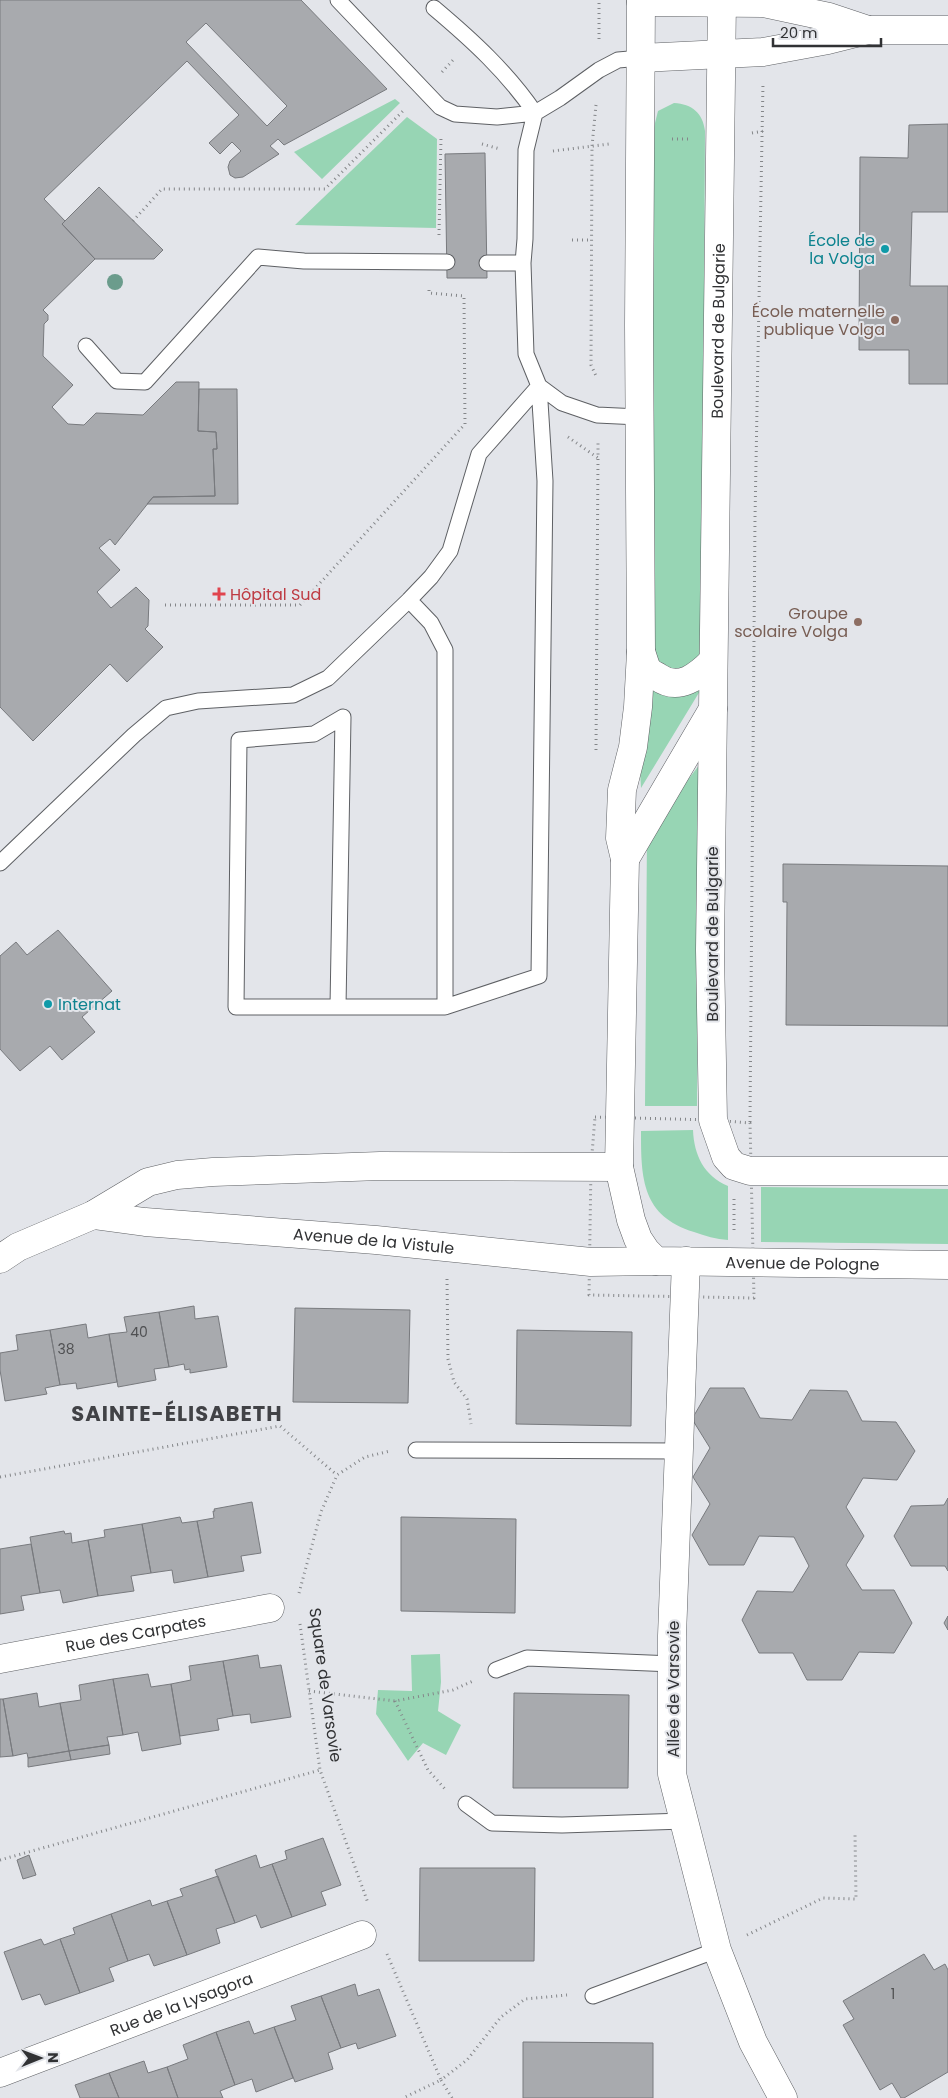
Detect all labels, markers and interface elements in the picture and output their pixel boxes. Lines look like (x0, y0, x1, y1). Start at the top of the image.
scale bar (773, 15, 880, 47)
text: 20 m (780, 22, 818, 43)
place label: École de la Volga (808, 229, 875, 270)
street label: Boulevard de Bulgarie (706, 243, 731, 419)
marker: École de la Volga (879, 243, 891, 255)
place label: École maternelle publique Volga (752, 300, 885, 341)
marker: École maternelle publique Volga (889, 314, 901, 326)
place label: Hôpital Sud (230, 583, 321, 606)
marker: Hôpital Sud (212, 587, 226, 601)
place label: Groupe scolaire Volga (734, 602, 848, 643)
marker: Groupe scolaire Volga (852, 616, 864, 628)
street label: Boulevard de Bulgarie (701, 846, 724, 1022)
place label: Internat (58, 993, 121, 1016)
marker: Internat (42, 998, 54, 1010)
street label: Avenue de la Vistule (292, 1223, 455, 1260)
street label: Avenue de Pologne (725, 1251, 880, 1276)
house number: 40 (130, 1322, 148, 1342)
house number: 38 (57, 1339, 75, 1359)
district label: SAINTE-ÉLISABETH (71, 1399, 283, 1428)
street label: Square de Varsovie (303, 1606, 348, 1764)
street label: Rue des Carpates (64, 1609, 208, 1658)
street label: Allée de Varsovie (662, 1621, 685, 1757)
street label: Rue de la Lysagora (107, 1967, 256, 2042)
house number: 1 (891, 1984, 895, 2004)
north arrow (15, 2033, 65, 2083)
text: N (43, 2052, 63, 2063)

